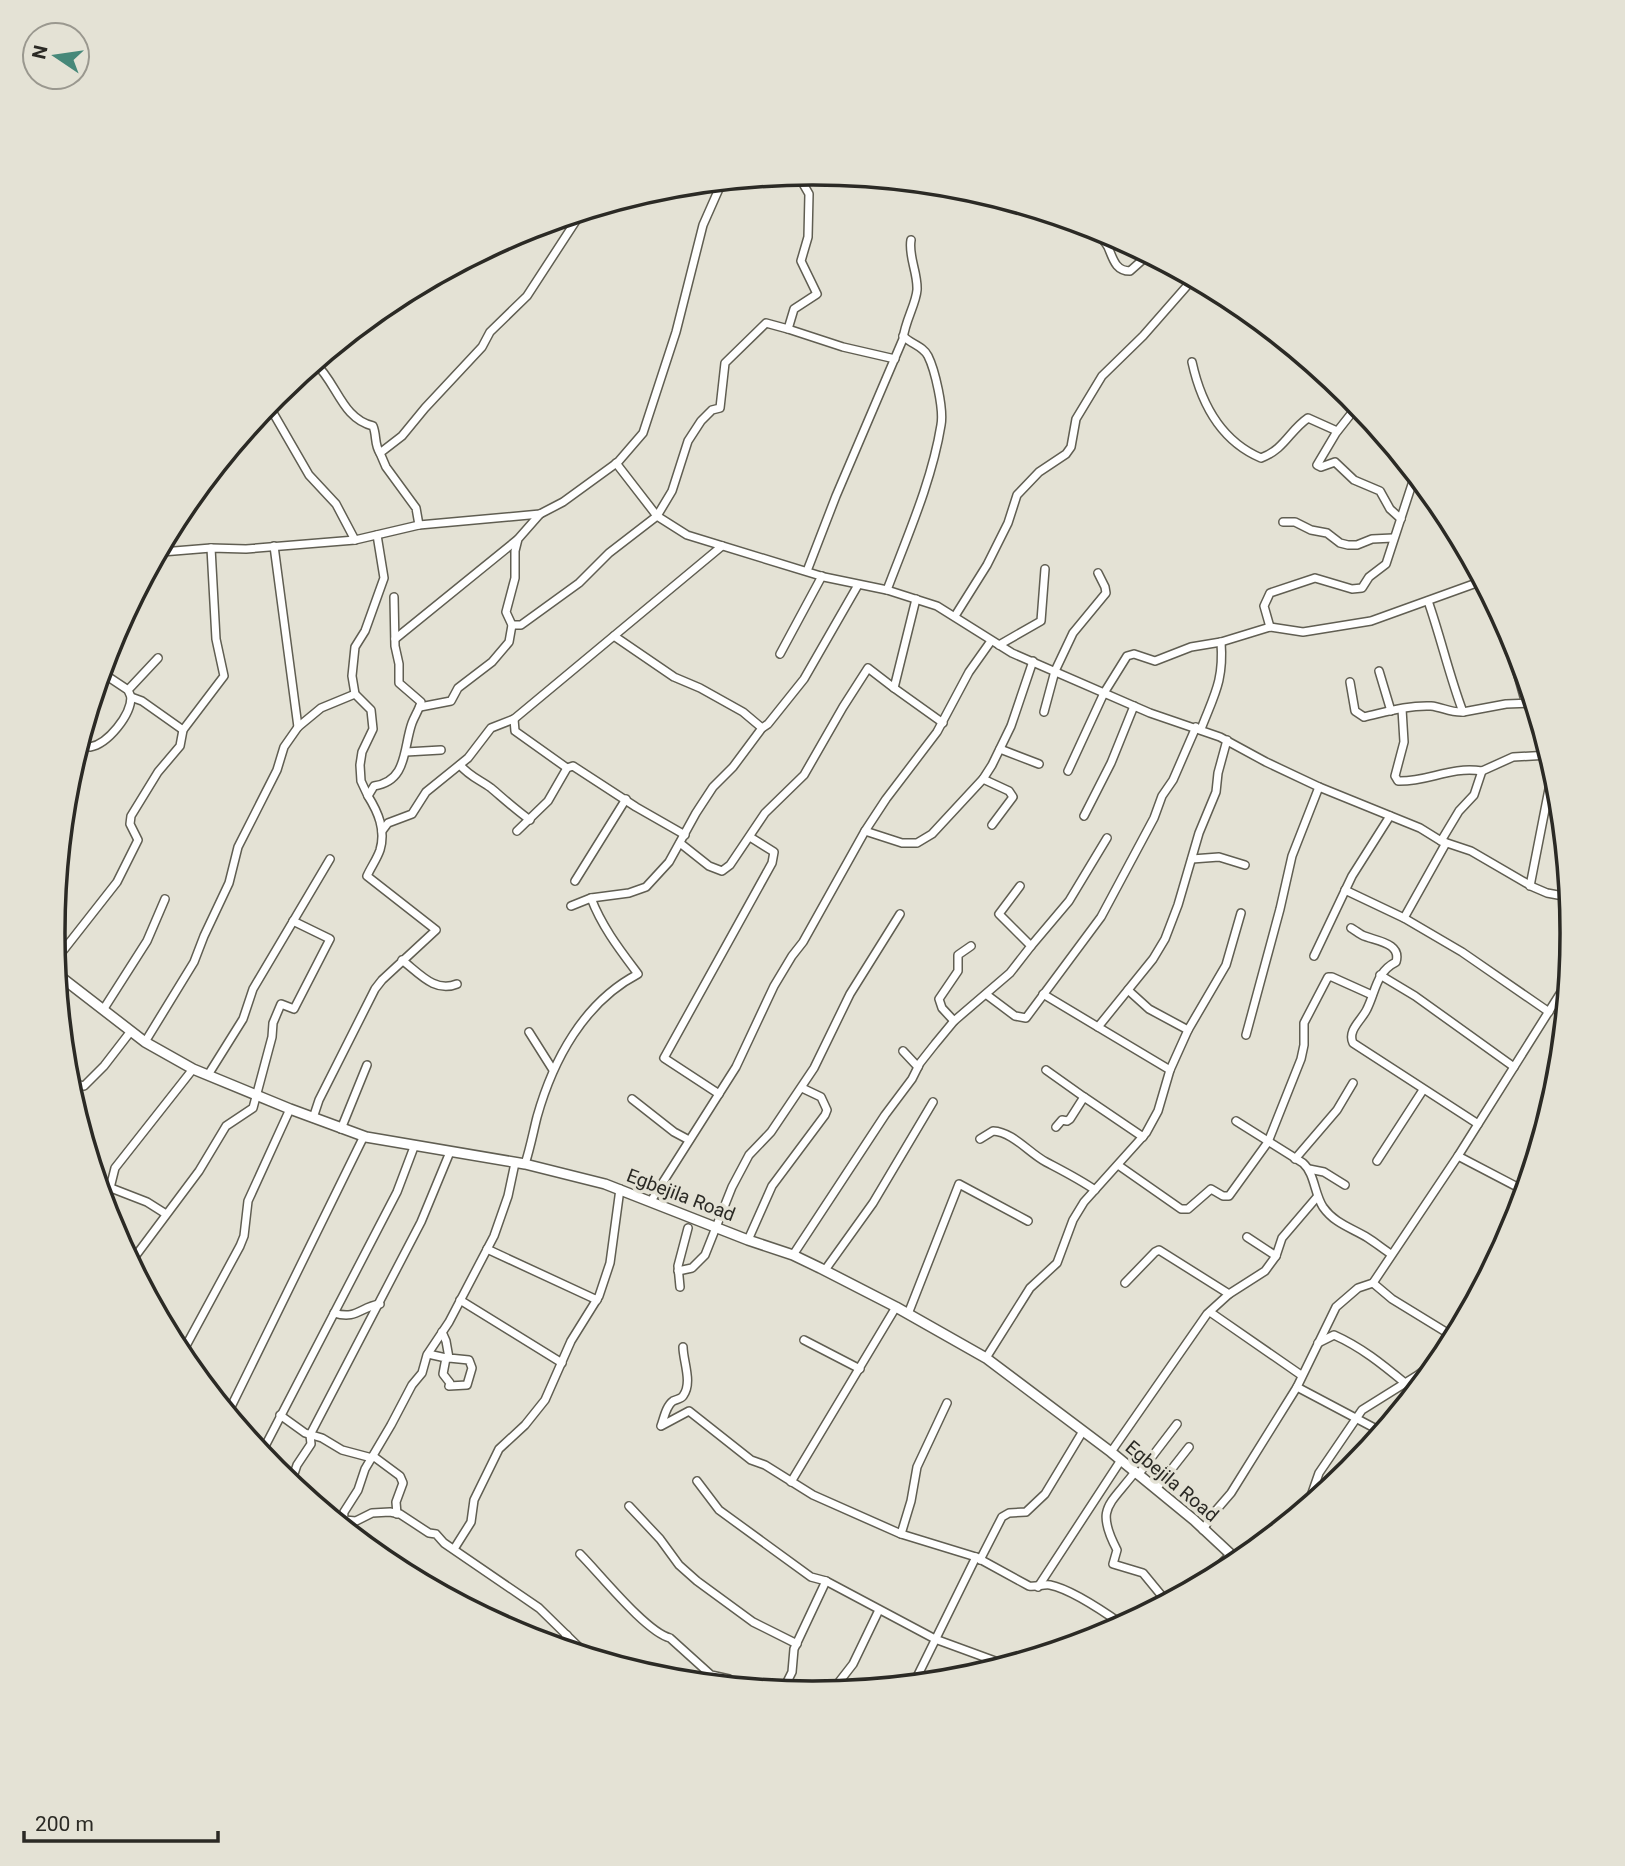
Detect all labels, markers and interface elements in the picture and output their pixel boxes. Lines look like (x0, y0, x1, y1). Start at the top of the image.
north arrow (21, 21, 91, 91)
text: N (27, 43, 53, 61)
street label: Egbejila Road (623, 1164, 739, 1226)
street label: Egbejila Road (1121, 1435, 1223, 1527)
scale bar (24, 1800, 219, 1844)
text: 200 m (35, 1812, 94, 1836)

